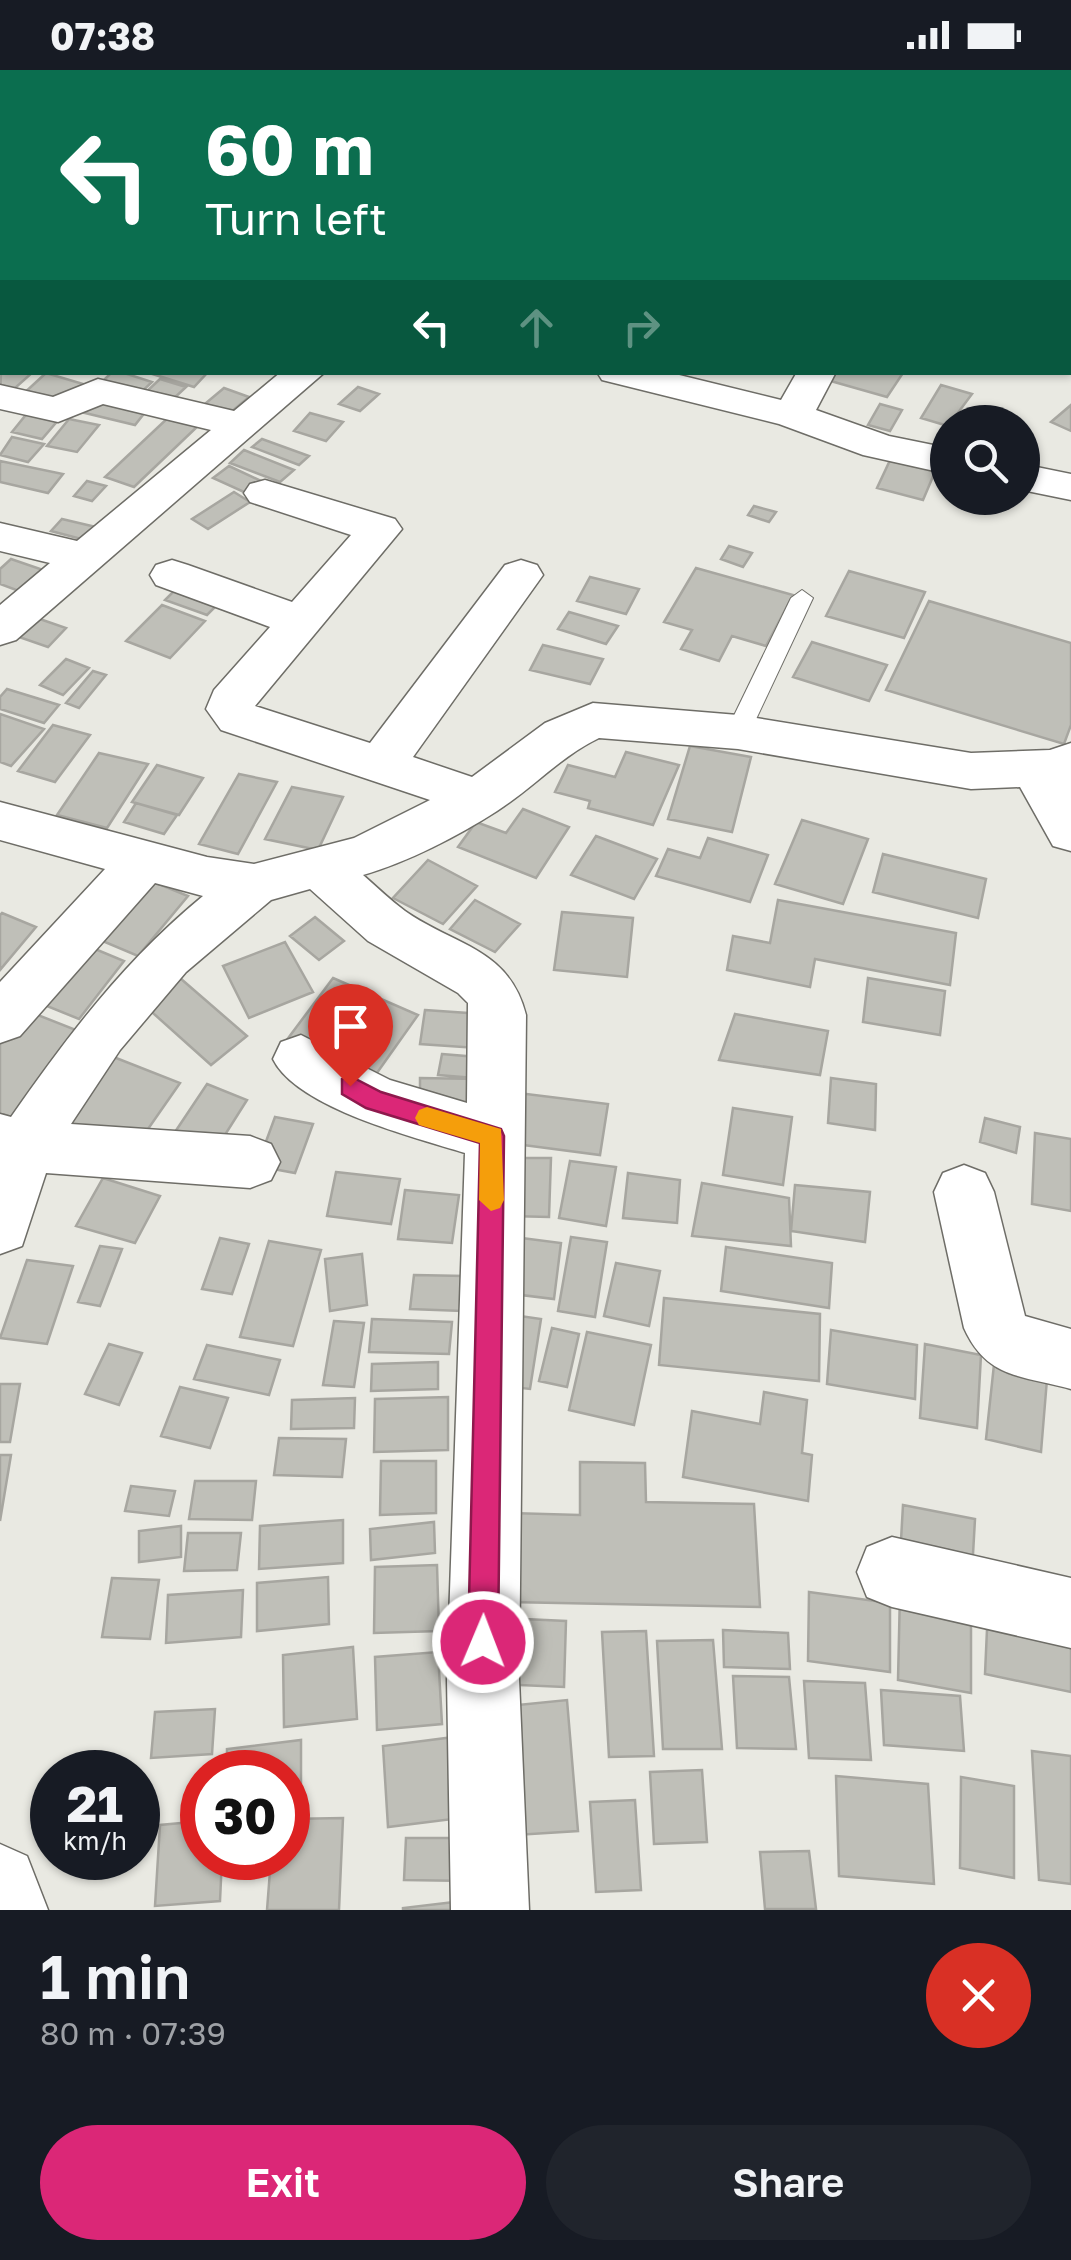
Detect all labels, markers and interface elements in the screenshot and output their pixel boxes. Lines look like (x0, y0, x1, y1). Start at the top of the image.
text: 07:38 (50, 13, 155, 58)
text: 60 m (205, 106, 374, 190)
icon: left (40, 110, 170, 240)
text: Turn left (205, 191, 387, 245)
icon: left (404, 300, 459, 355)
icon: ahead (509, 300, 564, 355)
icon: right (614, 300, 669, 355)
map controls (930, 405, 1040, 515)
button: search (930, 405, 1040, 515)
pin (308, 984, 393, 1087)
icon: arrive (323, 999, 378, 1054)
position arrow (431, 1590, 535, 1694)
speed limit sign: 30 (180, 1750, 310, 1880)
text: 21 (67, 1773, 123, 1833)
text: km/h (63, 1825, 127, 1856)
text: 1 min (40, 1940, 190, 2012)
button: close (926, 1943, 1031, 2048)
text: 80 m · 07:39 (40, 2014, 226, 2052)
button: Exit (40, 2125, 526, 2240)
button: Share (546, 2125, 1031, 2240)

